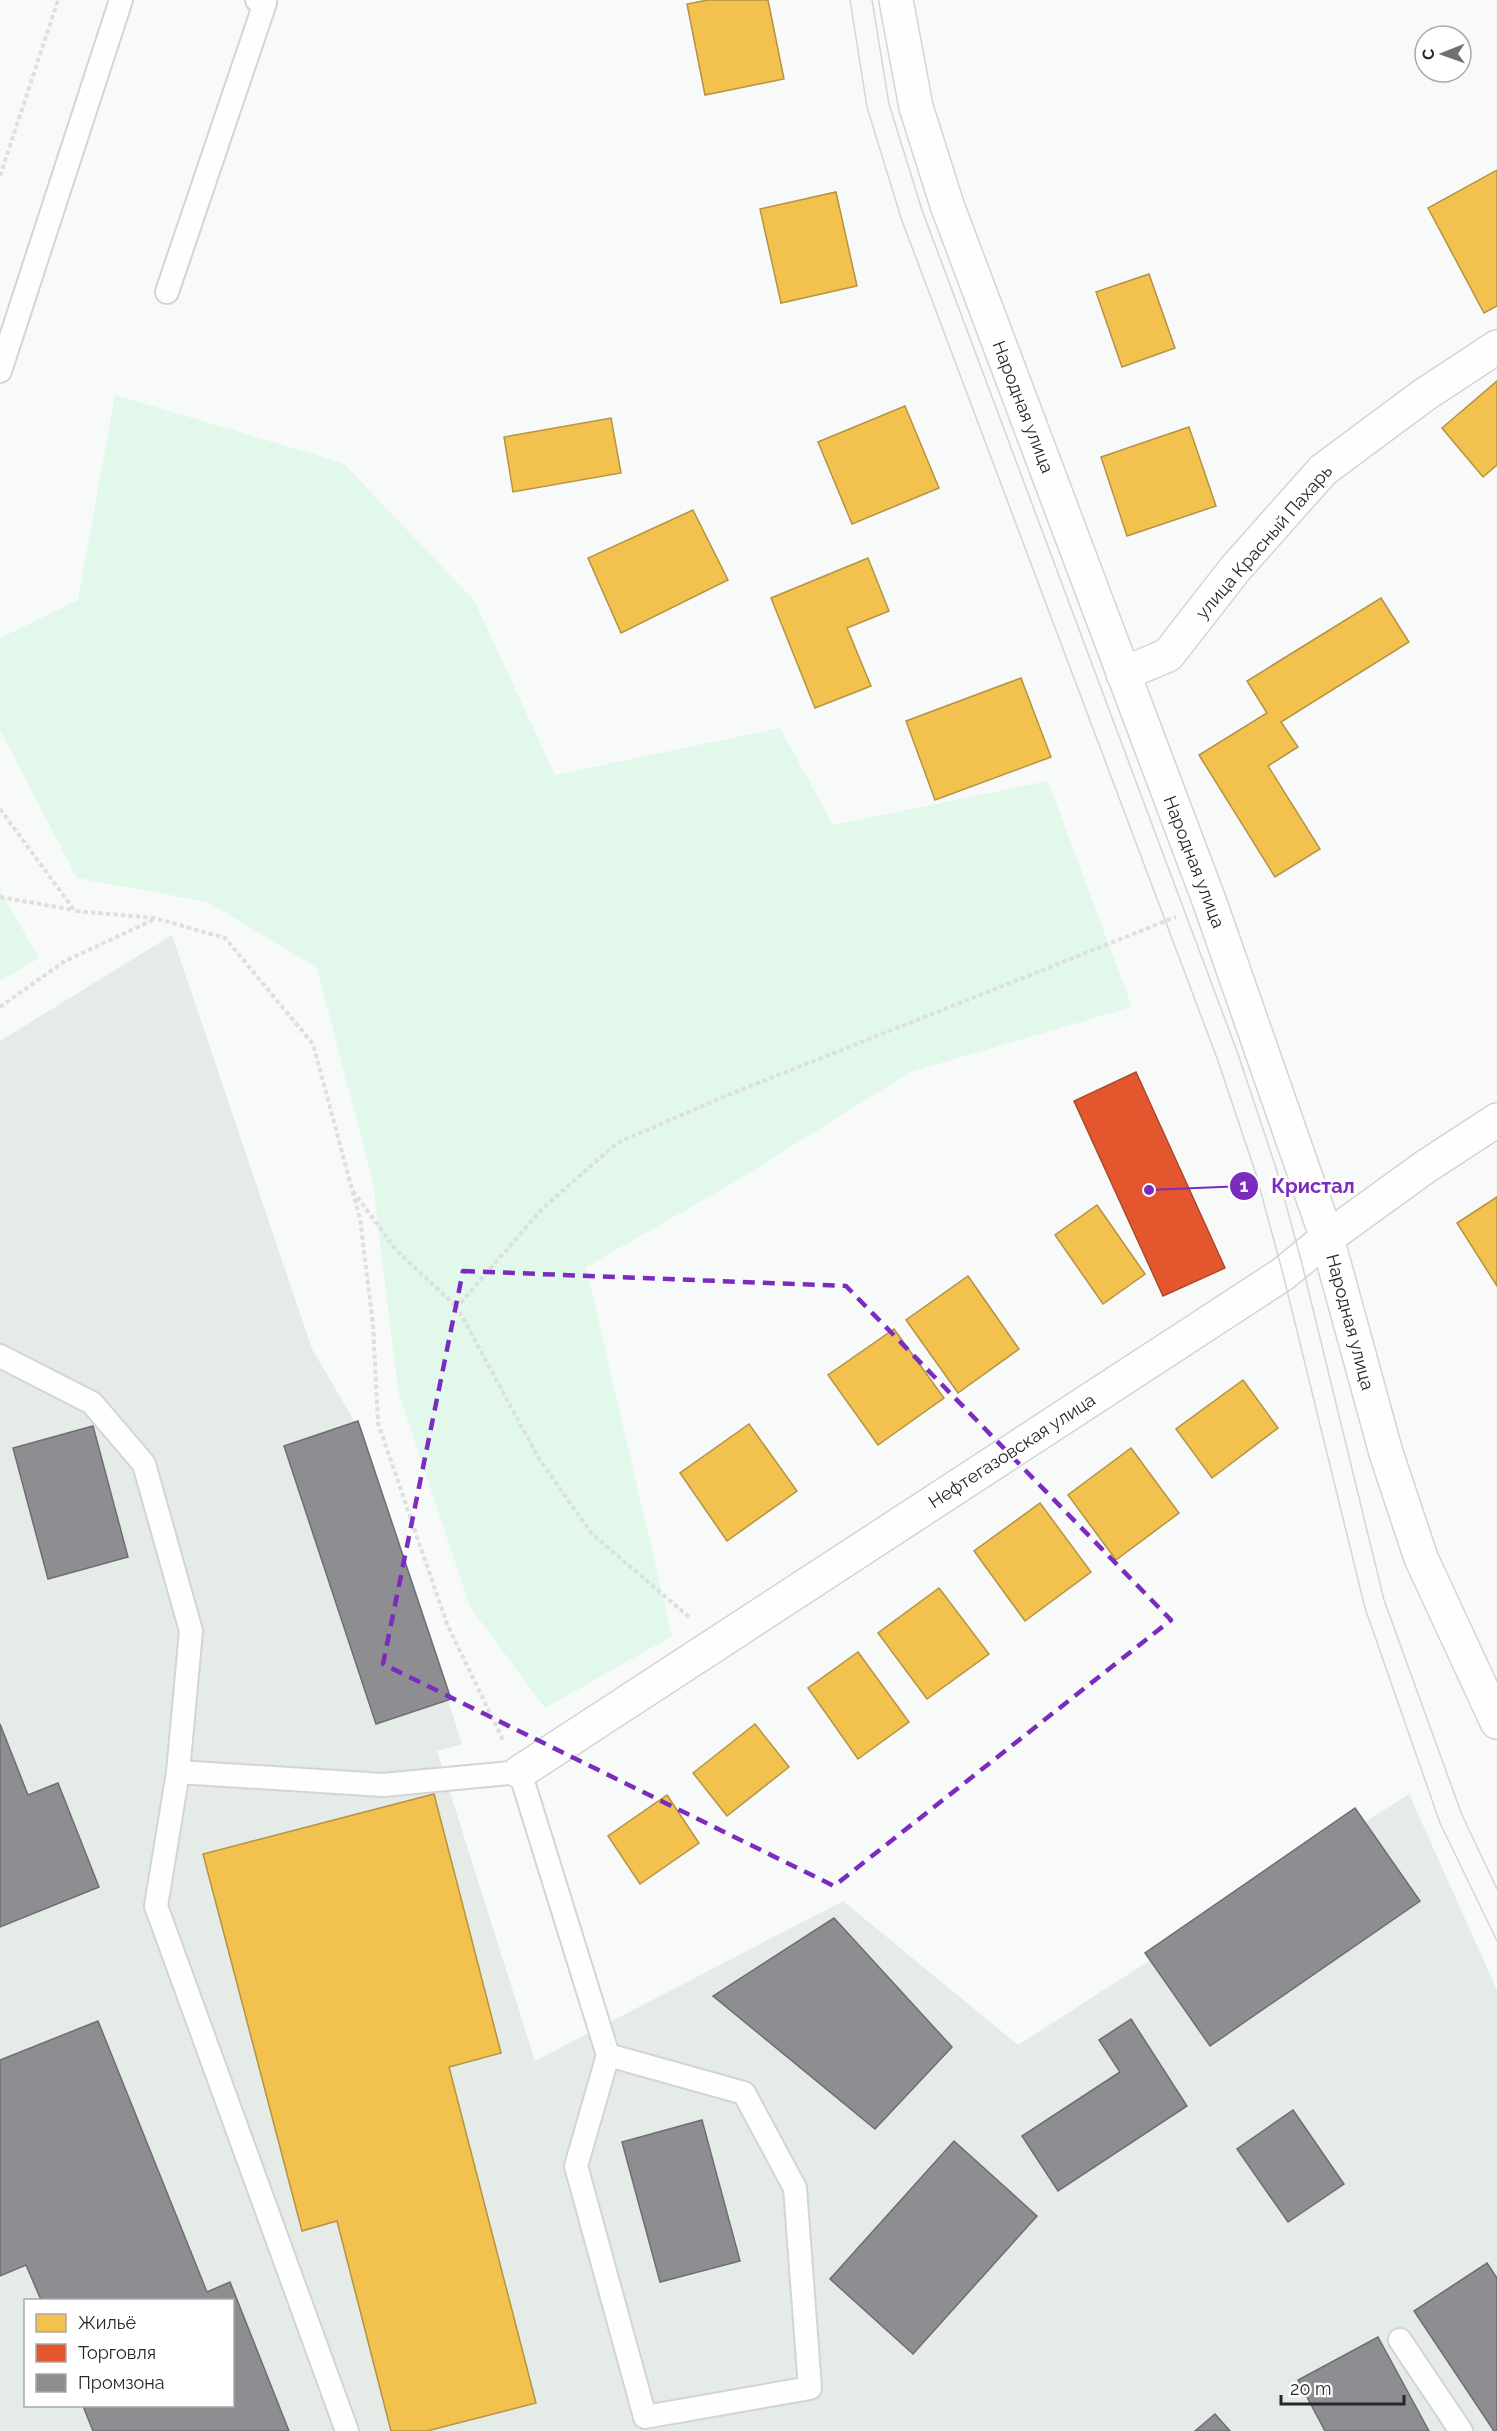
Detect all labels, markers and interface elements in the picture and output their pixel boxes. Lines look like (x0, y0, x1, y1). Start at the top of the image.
north arrow (1413, 24, 1473, 84)
text: С (1419, 49, 1438, 60)
street label: Народная улица (989, 338, 1058, 476)
street label: улица Красный Пахарь (1191, 460, 1336, 623)
street label: Народная улица (1160, 793, 1229, 931)
callout: Кристал (1229, 1167, 1366, 1205)
text: Кристал (1271, 1174, 1355, 1198)
text: 1 (1240, 1175, 1249, 1196)
street label: Народная улица (1322, 1252, 1379, 1392)
street label: Нефтегазовская улица (924, 1389, 1099, 1512)
legend (24, 2299, 234, 2407)
text: Жильё (78, 2312, 136, 2333)
text: Торговля (78, 2342, 156, 2363)
scale bar (1281, 2368, 1404, 2406)
text: Промзона (78, 2372, 165, 2393)
text: 20 m (1290, 2378, 1332, 2399)

